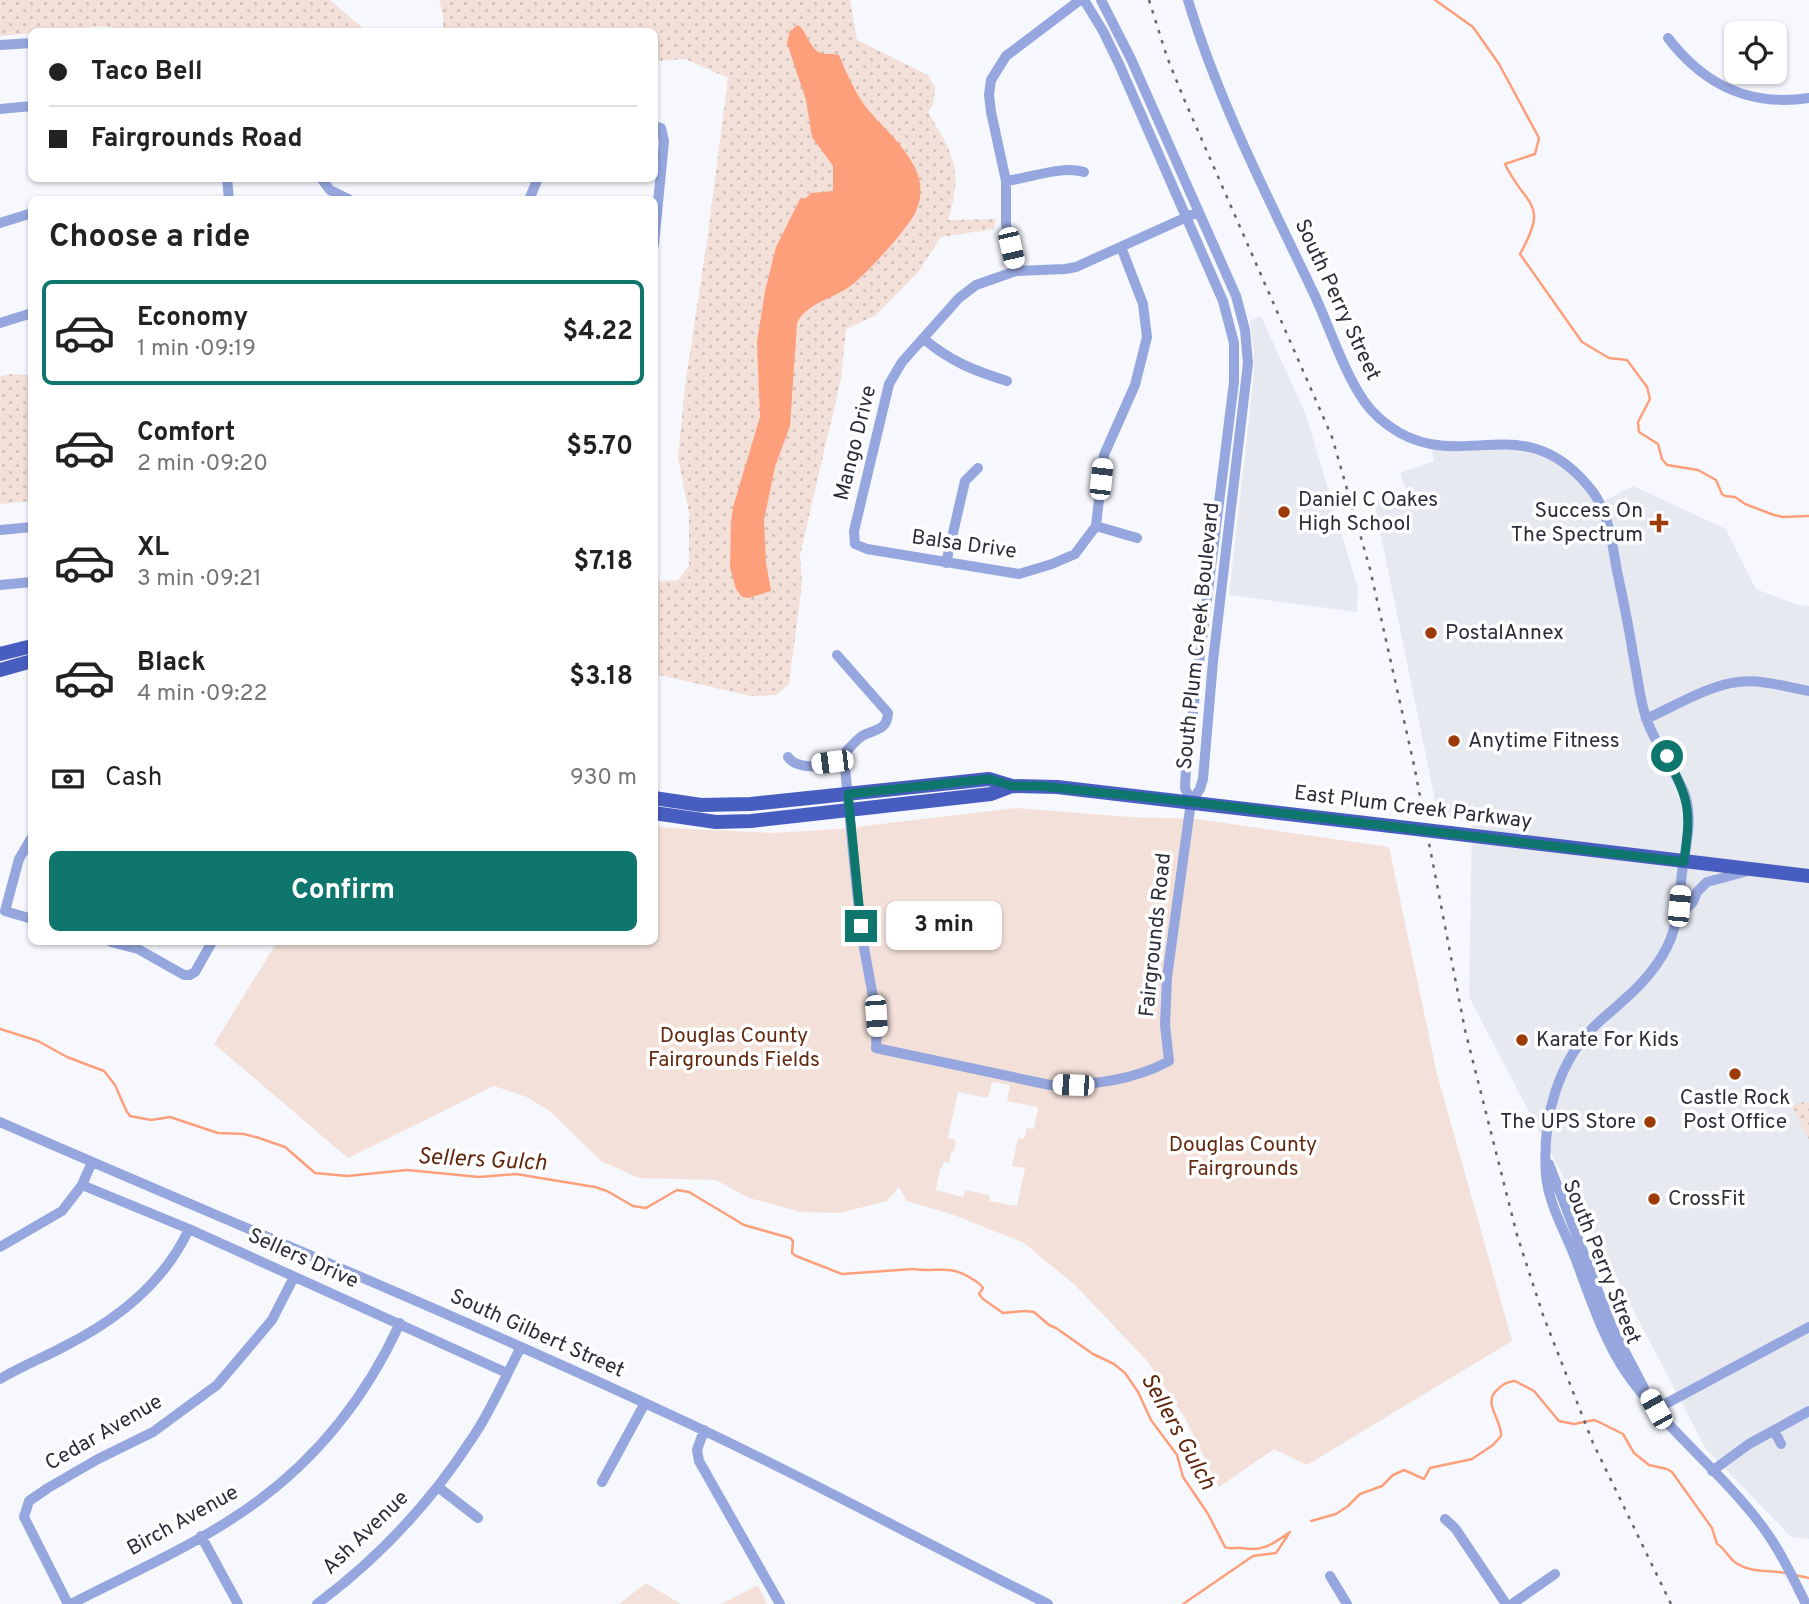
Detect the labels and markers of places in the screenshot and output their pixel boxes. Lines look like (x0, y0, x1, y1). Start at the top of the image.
place label: Daniel C Oakes High School (1298, 487, 1438, 538)
place label: Success On The Spectrum (1511, 498, 1643, 549)
marker: Daniel C Oakes High School (1276, 504, 1292, 520)
marker: Success On The Spectrum (1649, 513, 1669, 533)
place label: PostalAnnex (1445, 620, 1564, 647)
marker: PostalAnnex (1423, 625, 1439, 641)
place label: Anytime Fitness (1468, 728, 1620, 755)
marker: Anytime Fitness (1446, 733, 1462, 749)
place label: Karate For Kids (1536, 1027, 1679, 1054)
marker: Karate For Kids (1514, 1032, 1530, 1048)
marker: Castle Rock Post Office (1727, 1066, 1743, 1082)
place label: Castle Rock Post Office (1680, 1085, 1790, 1136)
place label: The UPS Store (1500, 1109, 1636, 1136)
marker: The UPS Store (1642, 1114, 1658, 1130)
place label: CrossFit (1668, 1186, 1746, 1213)
marker: CrossFit (1646, 1191, 1662, 1207)

